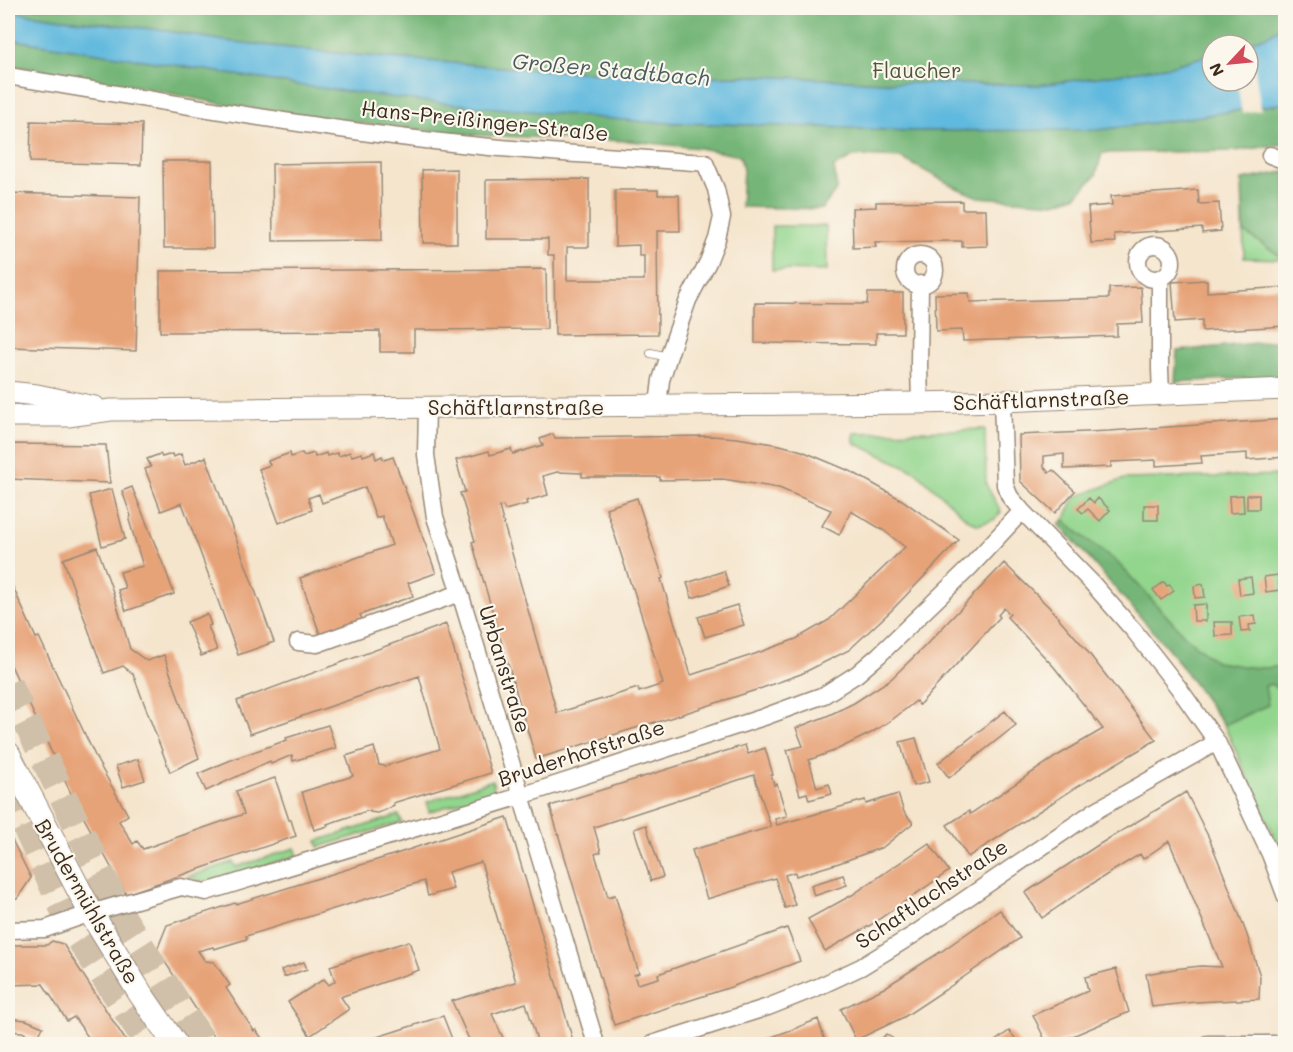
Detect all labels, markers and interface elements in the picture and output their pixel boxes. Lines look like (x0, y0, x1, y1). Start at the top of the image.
north arrow (1200, 33, 1260, 93)
water label: Großer Stadtbach (511, 46, 711, 92)
park label: Flaucher (872, 56, 962, 83)
text: N (1204, 60, 1228, 80)
street label: Hans-Preißinger-Straße (360, 94, 610, 146)
street label: Schäftlarnstraße (952, 382, 1130, 416)
street label: Schäftlarnstraße (428, 393, 604, 420)
street label: Urbanstraße (474, 602, 538, 736)
street label: Bruderhofstraße (494, 712, 668, 792)
street label: Brudermühlstraße (30, 813, 146, 989)
street label: Schaftlachstraße (849, 832, 1013, 954)

